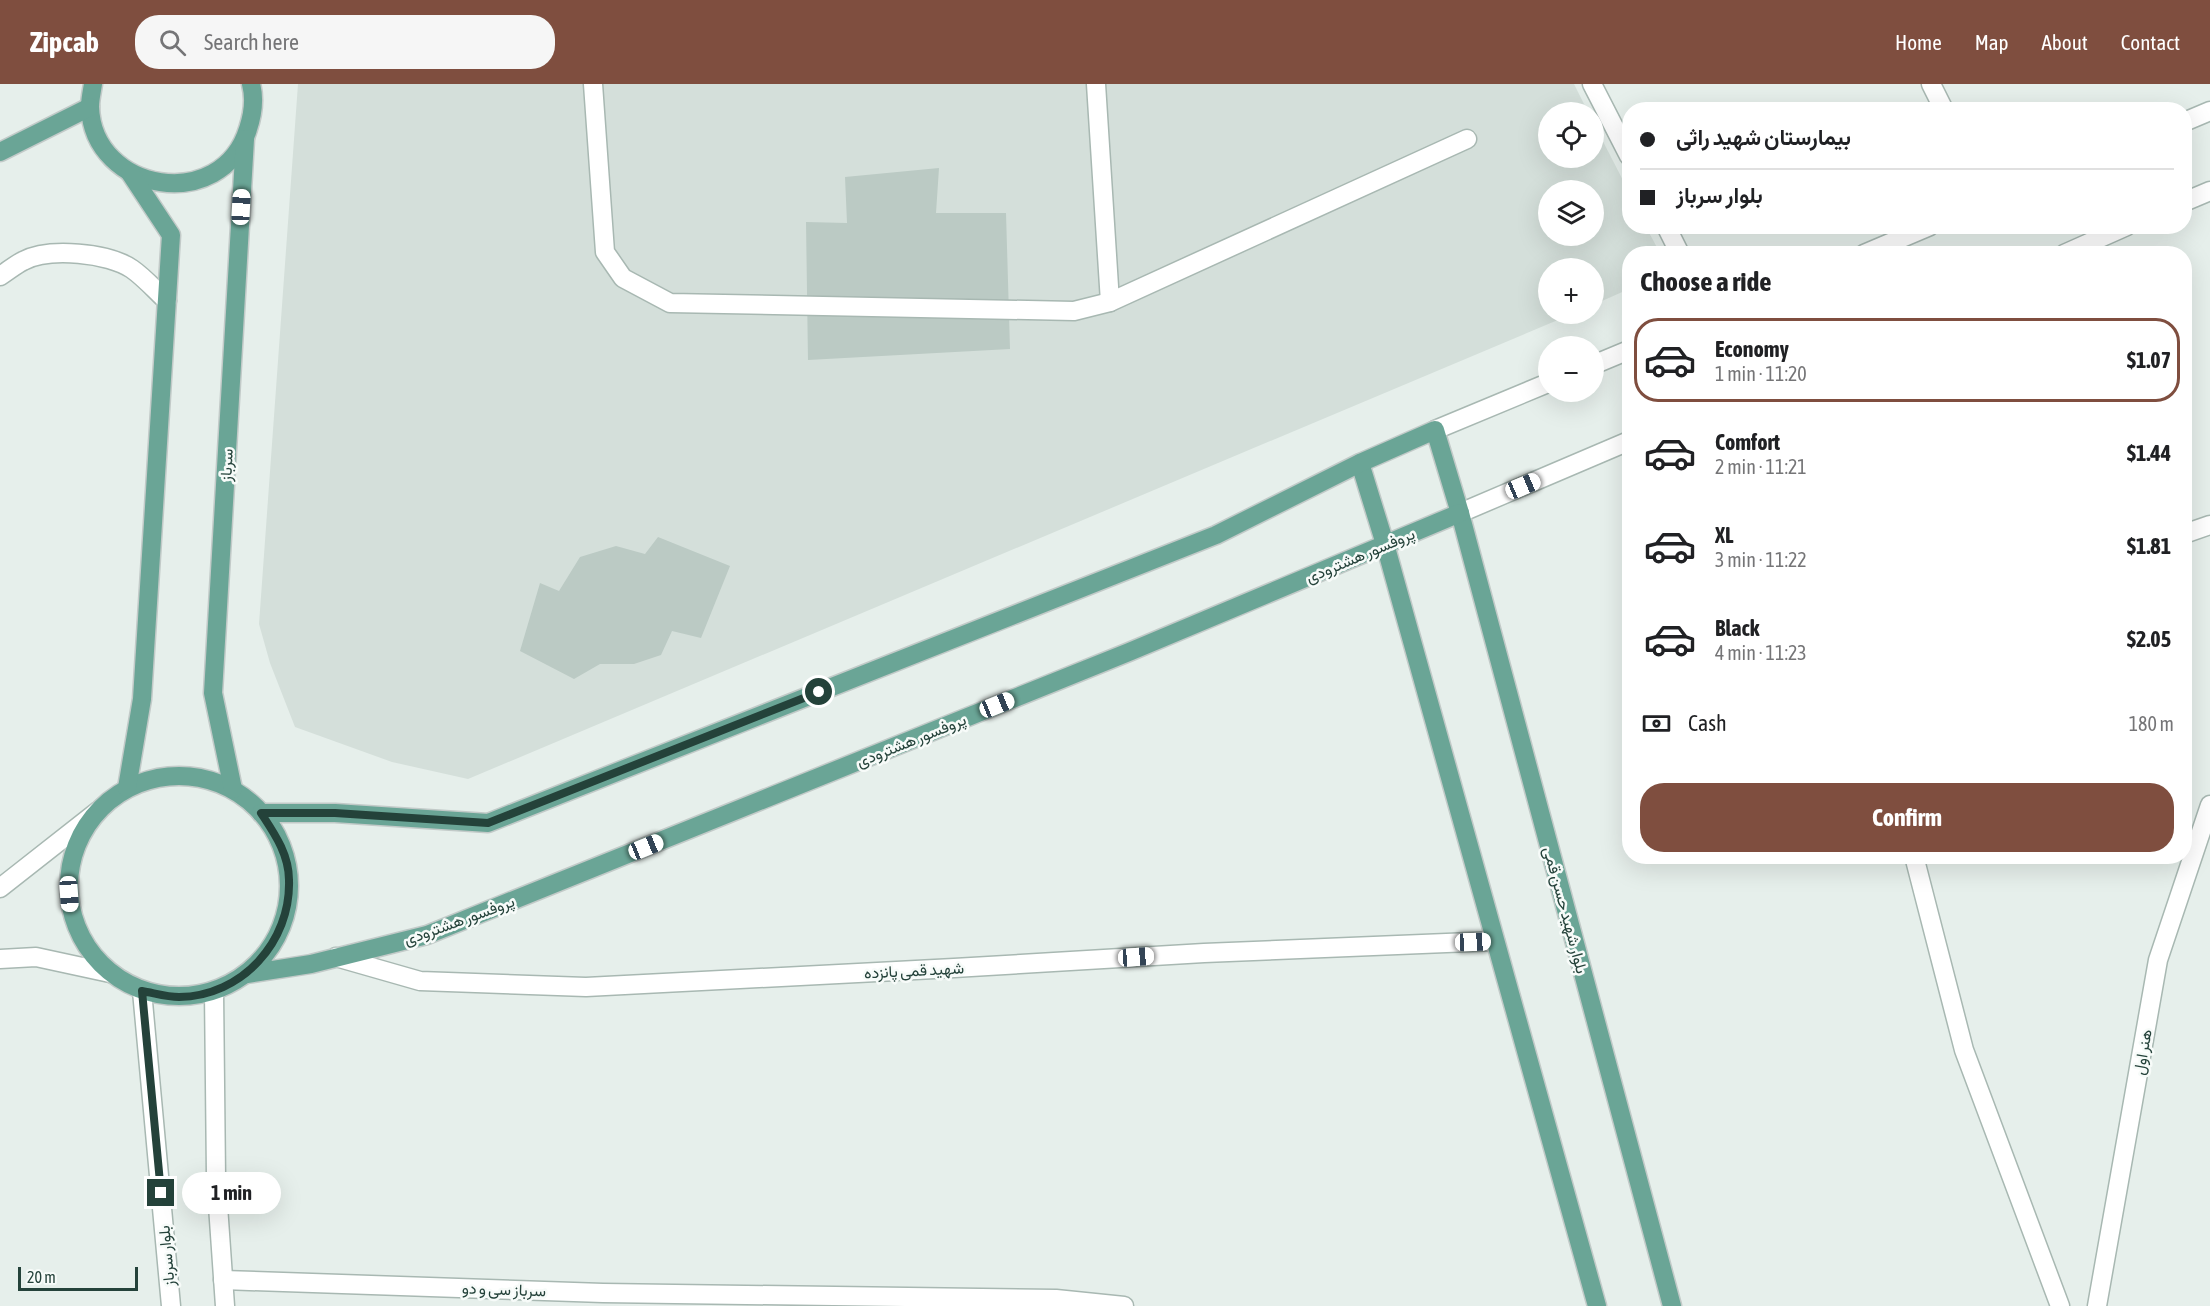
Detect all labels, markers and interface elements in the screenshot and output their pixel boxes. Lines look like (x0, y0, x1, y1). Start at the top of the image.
search box (135, 15, 555, 69)
text: Zipcab (30, 26, 99, 58)
icon: search (156, 26, 189, 59)
text: Search here (204, 29, 299, 55)
text: Home (1895, 30, 1942, 54)
text: Map (1975, 30, 2009, 54)
text: About (2042, 30, 2088, 54)
text: Contact (2121, 30, 2180, 54)
map controls (1538, 102, 1604, 402)
button: locate (1538, 102, 1604, 168)
text: بیمارستان شهید راثی (1676, 124, 1851, 150)
button: layers (1538, 180, 1604, 246)
text: بلوار سرباز (1676, 182, 1763, 208)
car (231, 189, 251, 225)
button: + (1538, 258, 1604, 324)
text: Choose a ride (1640, 266, 1772, 297)
icon: car (1643, 333, 1697, 387)
button: − (1538, 336, 1604, 402)
text: Economy (1715, 336, 1789, 362)
text: $1.07 (2127, 347, 2171, 373)
text: 1 min · 11:20 (1715, 362, 1807, 385)
icon: car (1643, 426, 1697, 480)
text: Comfort (1715, 429, 1780, 455)
text: $1.44 (2127, 440, 2171, 466)
street label: سرباز (216, 448, 238, 483)
text: 2 min · 11:21 (1715, 455, 1807, 478)
car (1503, 471, 1543, 501)
icon: car (1643, 519, 1697, 573)
text: XL (1715, 522, 1733, 548)
street label: پروفسور هشترودی (1303, 524, 1418, 589)
text: $1.81 (2127, 533, 2171, 559)
text: 3 min · 11:22 (1715, 548, 1807, 571)
icon: car (1643, 612, 1697, 666)
text: Black (1715, 615, 1759, 641)
text: $2.05 (2127, 626, 2171, 652)
text: 4 min · 11:23 (1715, 641, 1807, 664)
route start (805, 678, 832, 705)
car (977, 690, 1017, 720)
icon: cash (1640, 707, 1673, 740)
street label: پروفسور هشترودی (854, 710, 970, 773)
text: Cash (1688, 710, 1727, 736)
text: 180 m (2129, 712, 2174, 735)
button: Confirm (1640, 783, 2174, 852)
car (626, 832, 666, 862)
street label: بلوار شهید حسن قمی (1538, 845, 1592, 976)
car (59, 875, 79, 913)
street label: پروفسور هشترودی (401, 892, 518, 951)
car (1455, 932, 1491, 952)
car (1117, 947, 1155, 967)
street label: شهید قمی پانزده (864, 958, 965, 985)
street label: هنر اول (2129, 1028, 2157, 1077)
callout: 1 min (182, 1172, 281, 1214)
route end (147, 1179, 174, 1206)
text: 1 min (211, 1181, 252, 1204)
street label: بلوار سرباز (154, 1225, 180, 1288)
scale bar (18, 1264, 138, 1292)
text: 20 m (27, 1268, 56, 1286)
street label: سرباز سی و دو (462, 1279, 546, 1301)

